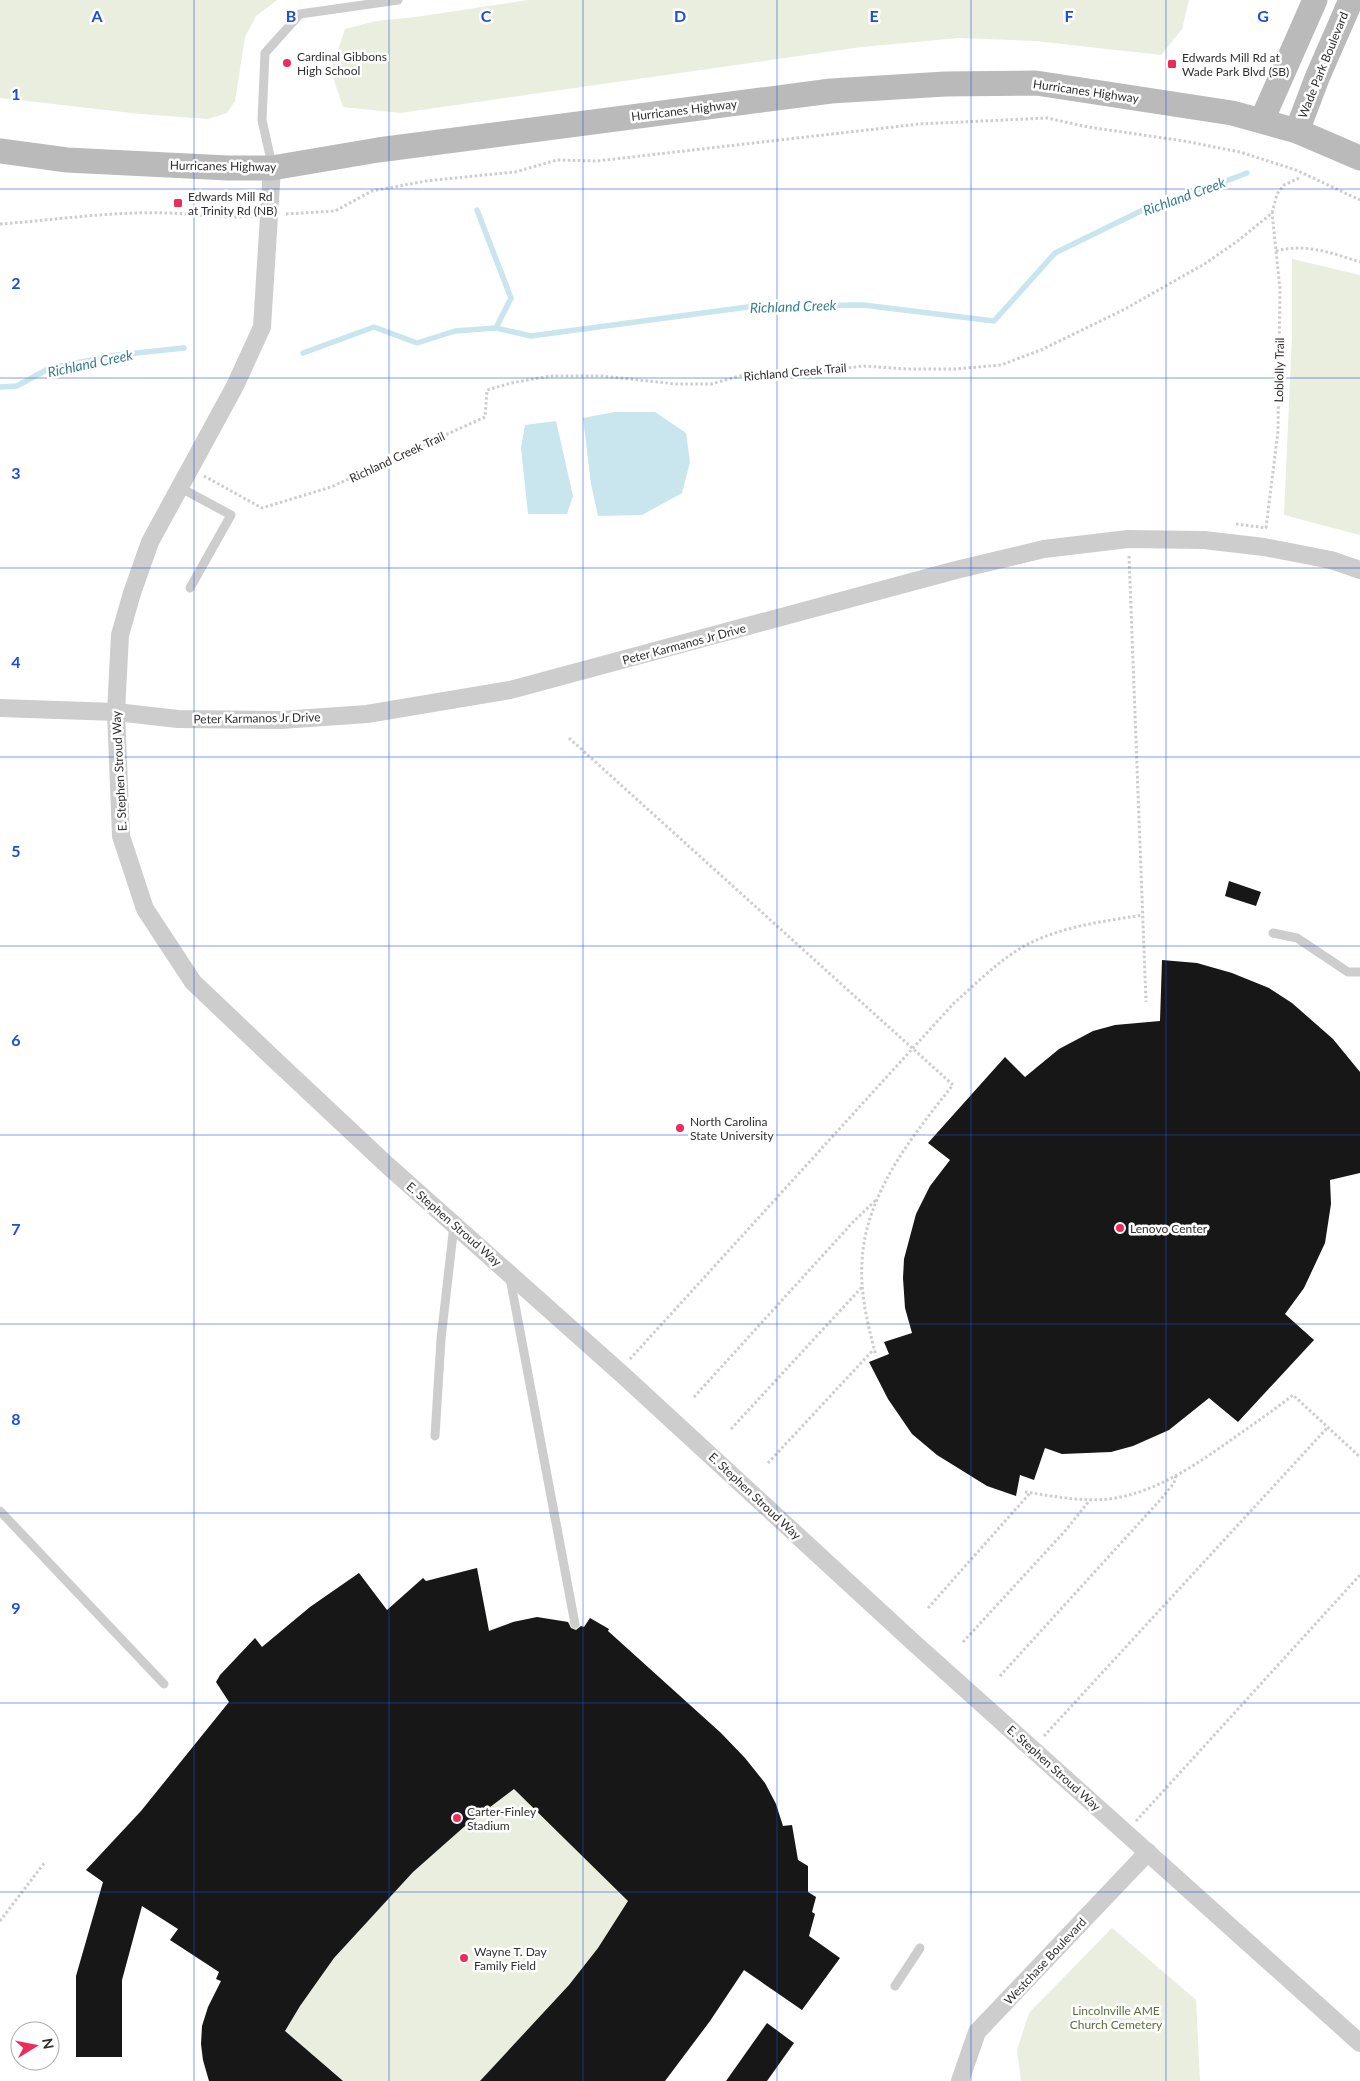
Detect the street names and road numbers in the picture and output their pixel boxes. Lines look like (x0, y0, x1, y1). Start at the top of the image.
street label: Wade Park Boulevard (1295, 10, 1351, 120)
street label: Hurricanes Highway (1032, 76, 1141, 106)
street label: Hurricanes Highway (630, 96, 739, 124)
street label: Hurricanes Highway (170, 158, 277, 174)
street label: Loblolly Trail (1271, 337, 1287, 403)
street label: Richland Creek Trail (743, 360, 847, 384)
street label: Richland Creek Trail (347, 428, 447, 486)
street label: Peter Karmanos Jr Drive (621, 620, 747, 668)
street label: Peter Karmanos Jr Drive (193, 709, 321, 727)
street label: E. Stephen Stroud Way (108, 710, 130, 832)
street label: E. Stephen Stroud Way (404, 1179, 505, 1270)
street label: E. Stephen Stroud Way (706, 1449, 805, 1543)
street label: E. Stephen Stroud Way (1004, 1722, 1104, 1815)
street label: Westchase Boulevard (1001, 1914, 1089, 2008)

